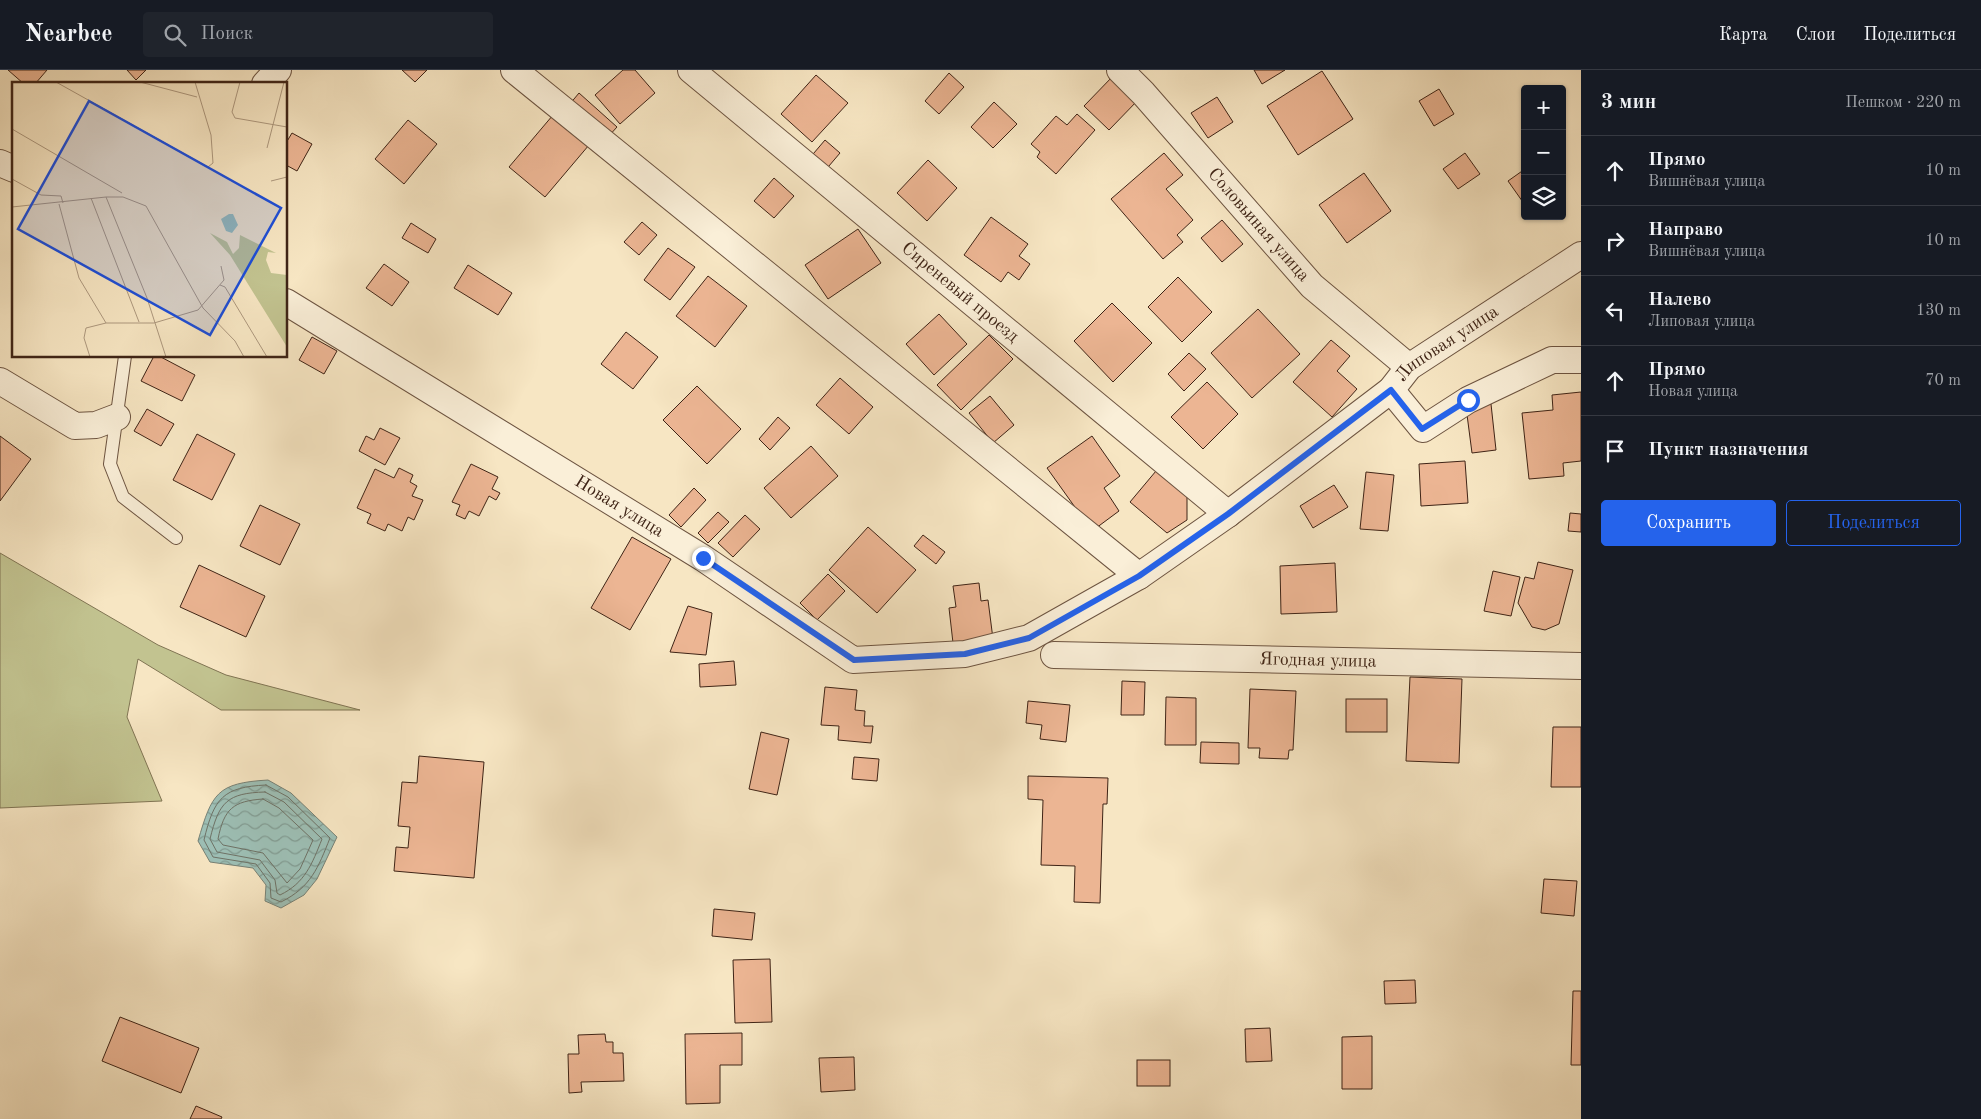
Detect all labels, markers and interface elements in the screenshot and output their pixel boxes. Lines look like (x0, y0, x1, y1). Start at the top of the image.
search box (143, 12, 493, 57)
icon: search (161, 21, 189, 49)
text: Nearbee (25, 23, 113, 47)
text: Поиск (201, 25, 253, 44)
text: Карта (1719, 26, 1768, 44)
text: Слои (1796, 26, 1835, 44)
text: Поделиться (1863, 26, 1956, 44)
inset map (12, 82, 288, 358)
map controls (1521, 85, 1566, 220)
button: + (1521, 85, 1566, 130)
text: 3 мин (1601, 92, 1656, 113)
text: Пешком · 220 m (1845, 95, 1961, 111)
button: − (1521, 130, 1566, 175)
text: Прямо (1648, 151, 1706, 170)
icon: ahead (1601, 157, 1629, 185)
text: 10 m (1925, 163, 1961, 179)
street label: Соловьиная улица (1204, 165, 1313, 285)
text: Вишнёвая улица (1648, 174, 1765, 190)
button: layers (1521, 175, 1566, 220)
text: Направо (1648, 221, 1723, 240)
icon: right (1601, 227, 1629, 255)
text: 10 m (1925, 233, 1961, 249)
street label: Сиреневый проезд (898, 239, 1022, 346)
text: Вишнёвая улица (1648, 244, 1765, 260)
text: Налево (1648, 291, 1711, 310)
icon: left (1601, 297, 1629, 325)
street label: Липовая улица (1392, 302, 1502, 385)
text: 130 m (1916, 303, 1961, 319)
text: Липовая улица (1648, 314, 1755, 330)
text: Прямо (1648, 361, 1706, 380)
icon: ahead (1601, 367, 1629, 395)
text: 70 m (1925, 373, 1961, 389)
text: Новая улица (1648, 384, 1738, 400)
route start (1457, 389, 1480, 412)
icon: arrive (1601, 437, 1629, 465)
text: Пункт назначения (1648, 441, 1808, 460)
street label: Новая улица (571, 472, 667, 541)
button: Сохранить (1601, 500, 1776, 546)
button: Поделиться (1786, 500, 1961, 546)
route end (692, 547, 715, 570)
street label: Ягодная улица (1259, 650, 1377, 671)

